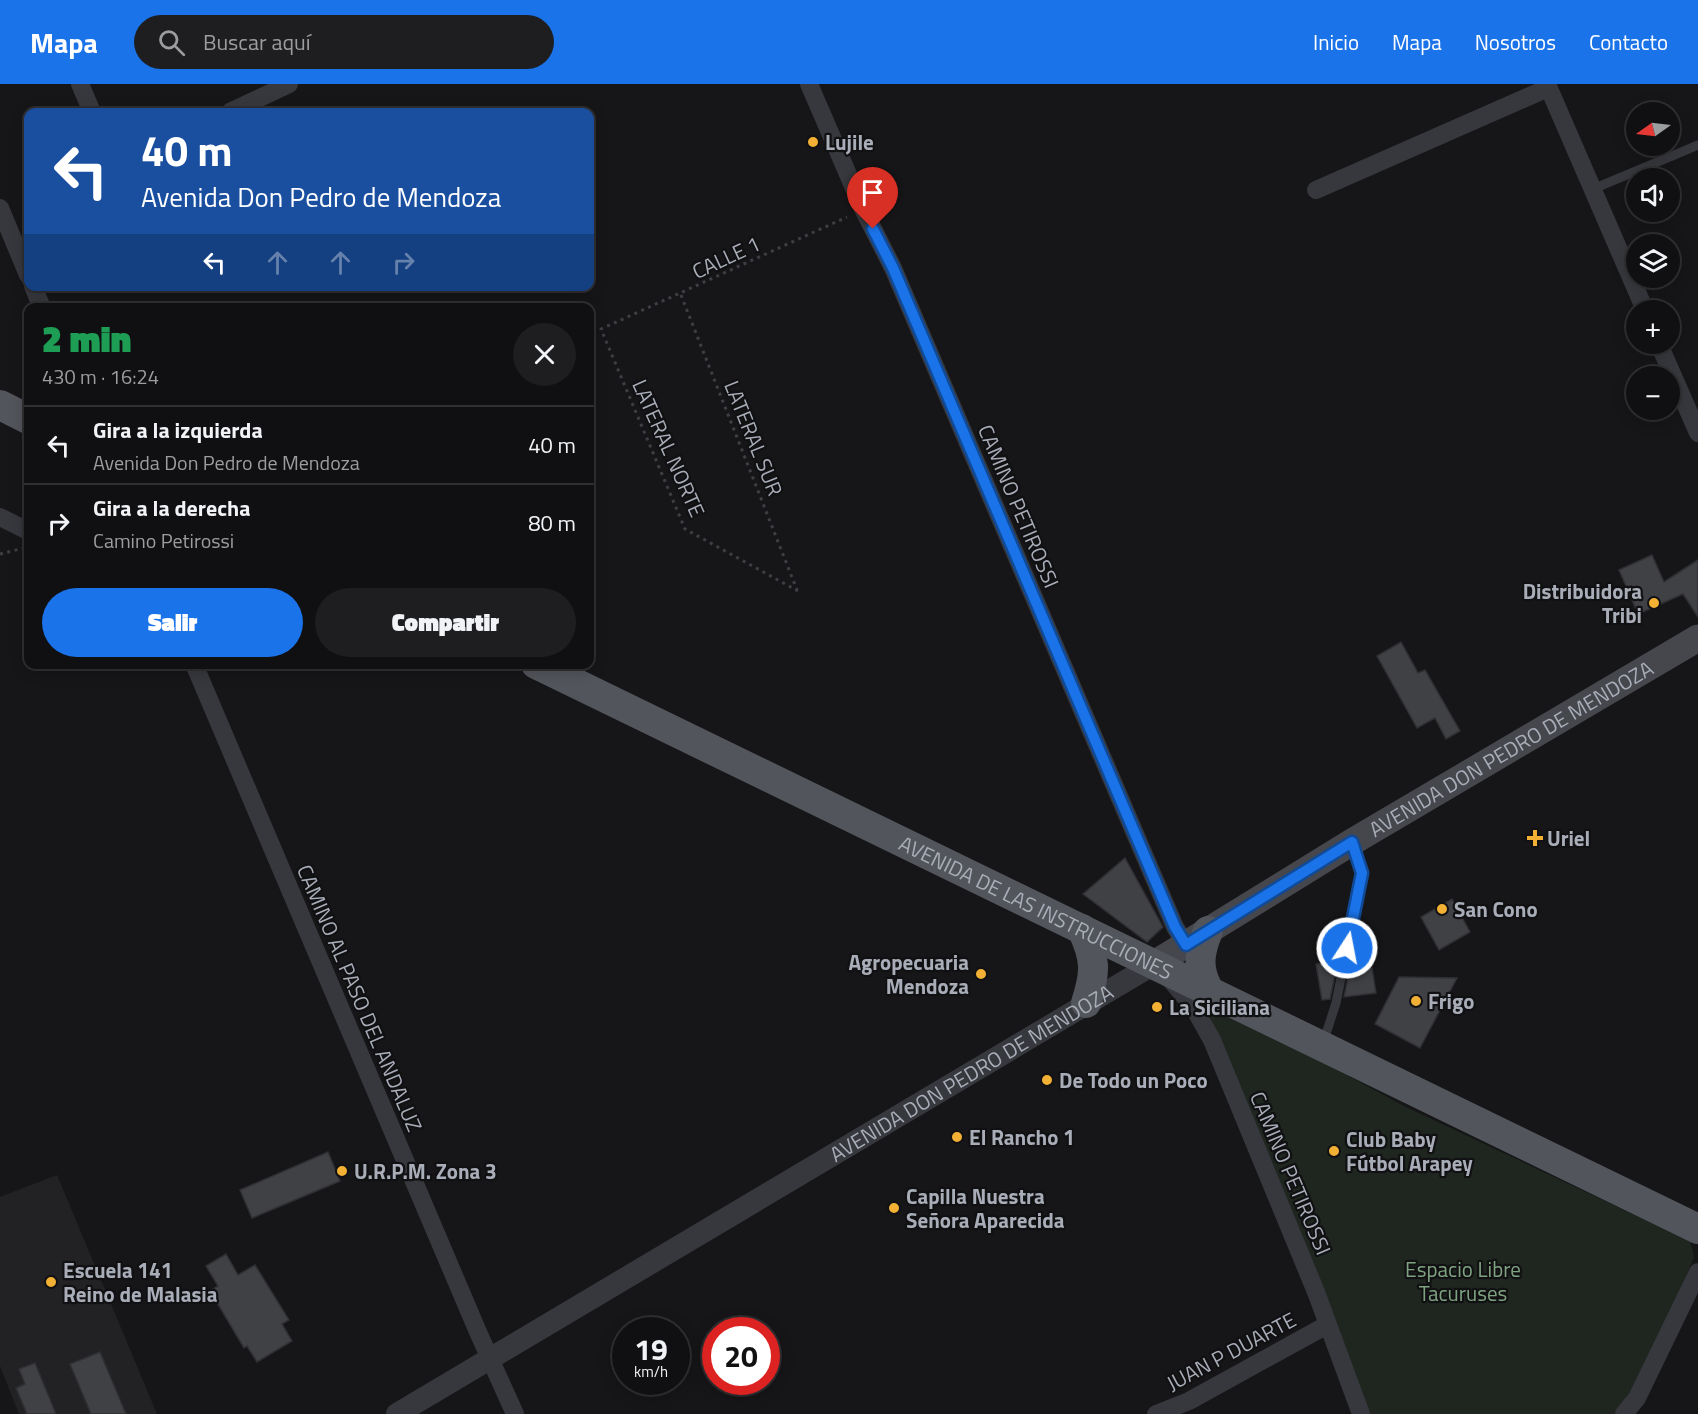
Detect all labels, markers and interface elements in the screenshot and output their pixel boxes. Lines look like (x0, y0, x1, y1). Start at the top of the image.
search box (134, 15, 554, 69)
text: Mapa (30, 21, 98, 64)
text: Buscar aquí (203, 25, 311, 59)
icon: search (155, 26, 188, 59)
text: Inicio (1313, 26, 1359, 58)
text: Mapa (1392, 26, 1442, 58)
text: Nosotros (1475, 26, 1556, 58)
text: Contacto (1589, 26, 1668, 58)
north arrow (1626, 102, 1680, 156)
map controls (1626, 102, 1680, 420)
text: 40 m (141, 118, 233, 182)
place label: Lujile (825, 126, 874, 158)
icon: left (42, 132, 120, 210)
marker: Lujile (806, 135, 820, 149)
pin (847, 167, 898, 229)
button: sound (1626, 168, 1680, 222)
text: Avenida Don Pedro de Mendoza (141, 176, 501, 217)
icon: arrive (856, 176, 889, 209)
street label: CALLE 1 (687, 227, 765, 287)
button: layers (1626, 234, 1680, 288)
icon: left (198, 246, 231, 279)
icon: ahead (261, 246, 294, 279)
icon: ahead (324, 246, 357, 279)
icon: right (387, 246, 420, 279)
button: + (1626, 300, 1680, 354)
text: 2 min (42, 311, 131, 366)
button: close (513, 323, 576, 386)
text: 430 m · 16:24 (42, 361, 159, 392)
button: − (1626, 366, 1680, 420)
street label: LATERAL NORTE (624, 374, 714, 522)
street label: LATERAL SUR (716, 375, 792, 501)
text: Gira a la izquierda (93, 413, 263, 447)
street label: CAMINO PETIROSSI (970, 419, 1068, 593)
text: 40 m (528, 428, 576, 462)
icon: left (42, 429, 75, 462)
text: Avenida Don Pedro de Mendoza (93, 447, 360, 478)
text: Gira a la derecha (93, 491, 250, 525)
text: 80 m (528, 506, 576, 540)
icon: right (42, 507, 75, 540)
text: Camino Petirossi (93, 525, 234, 556)
place label: Distribuidora Tribi (1523, 575, 1642, 631)
button: Salir (42, 588, 303, 657)
button: Compartir (315, 588, 576, 657)
marker: Distribuidora Tribi (1647, 596, 1661, 610)
street label: AVENIDA DON PEDRO DE MENDOZA (1363, 652, 1660, 845)
place label: Uriel (1547, 822, 1590, 854)
street label: AVENIDA DE LAS INSTRUCCIONES (894, 827, 1178, 987)
marker: Uriel (1528, 831, 1542, 845)
street label: CAMINO AL PASO DEL ANDALUZ (289, 859, 431, 1137)
place label: San Cono (1454, 893, 1538, 925)
marker: San Cono (1435, 902, 1449, 916)
position arrow (1315, 916, 1379, 980)
place label: Agropecuaria Mendoza (849, 946, 969, 1002)
marker: Agropecuaria Mendoza (974, 967, 988, 981)
street label: AVENIDA DON PEDRO DE MENDOZA (823, 976, 1120, 1170)
place label: Frigo (1428, 985, 1474, 1017)
place label: La Siciliana (1169, 991, 1270, 1023)
marker: Frigo (1409, 994, 1423, 1008)
marker: La Siciliana (1150, 1000, 1164, 1014)
place label: De Todo un Poco (1059, 1064, 1208, 1096)
marker: De Todo un Poco (1040, 1073, 1054, 1087)
street label: CAMINO PETIROSSI (1242, 1086, 1340, 1260)
place label: El Rancho 1 (969, 1121, 1075, 1153)
place label: Club Baby Fútbol Arapey (1346, 1123, 1473, 1179)
marker: El Rancho 1 (950, 1130, 964, 1144)
marker: Club Baby Fútbol Arapey (1327, 1144, 1341, 1158)
place label: U.R.P.M. Zona 3 (354, 1155, 497, 1187)
marker: U.R.P.M. Zona 3 (335, 1164, 349, 1178)
place label: Capilla Nuestra Señora Aparecida (906, 1180, 1065, 1236)
marker: Capilla Nuestra Señora Aparecida (887, 1201, 901, 1215)
park label: Espacio Libre Tacuruses (1405, 1253, 1521, 1309)
place label: Escuela 141 Reino de Malasia (63, 1254, 218, 1310)
marker: Escuela 141 Reino de Malasia (44, 1275, 58, 1289)
street label: JUAN P DUARTE (1160, 1303, 1302, 1399)
speed limit sign: 20 (702, 1317, 780, 1395)
text: 19 (634, 1326, 668, 1372)
text: km/h (634, 1360, 668, 1383)

